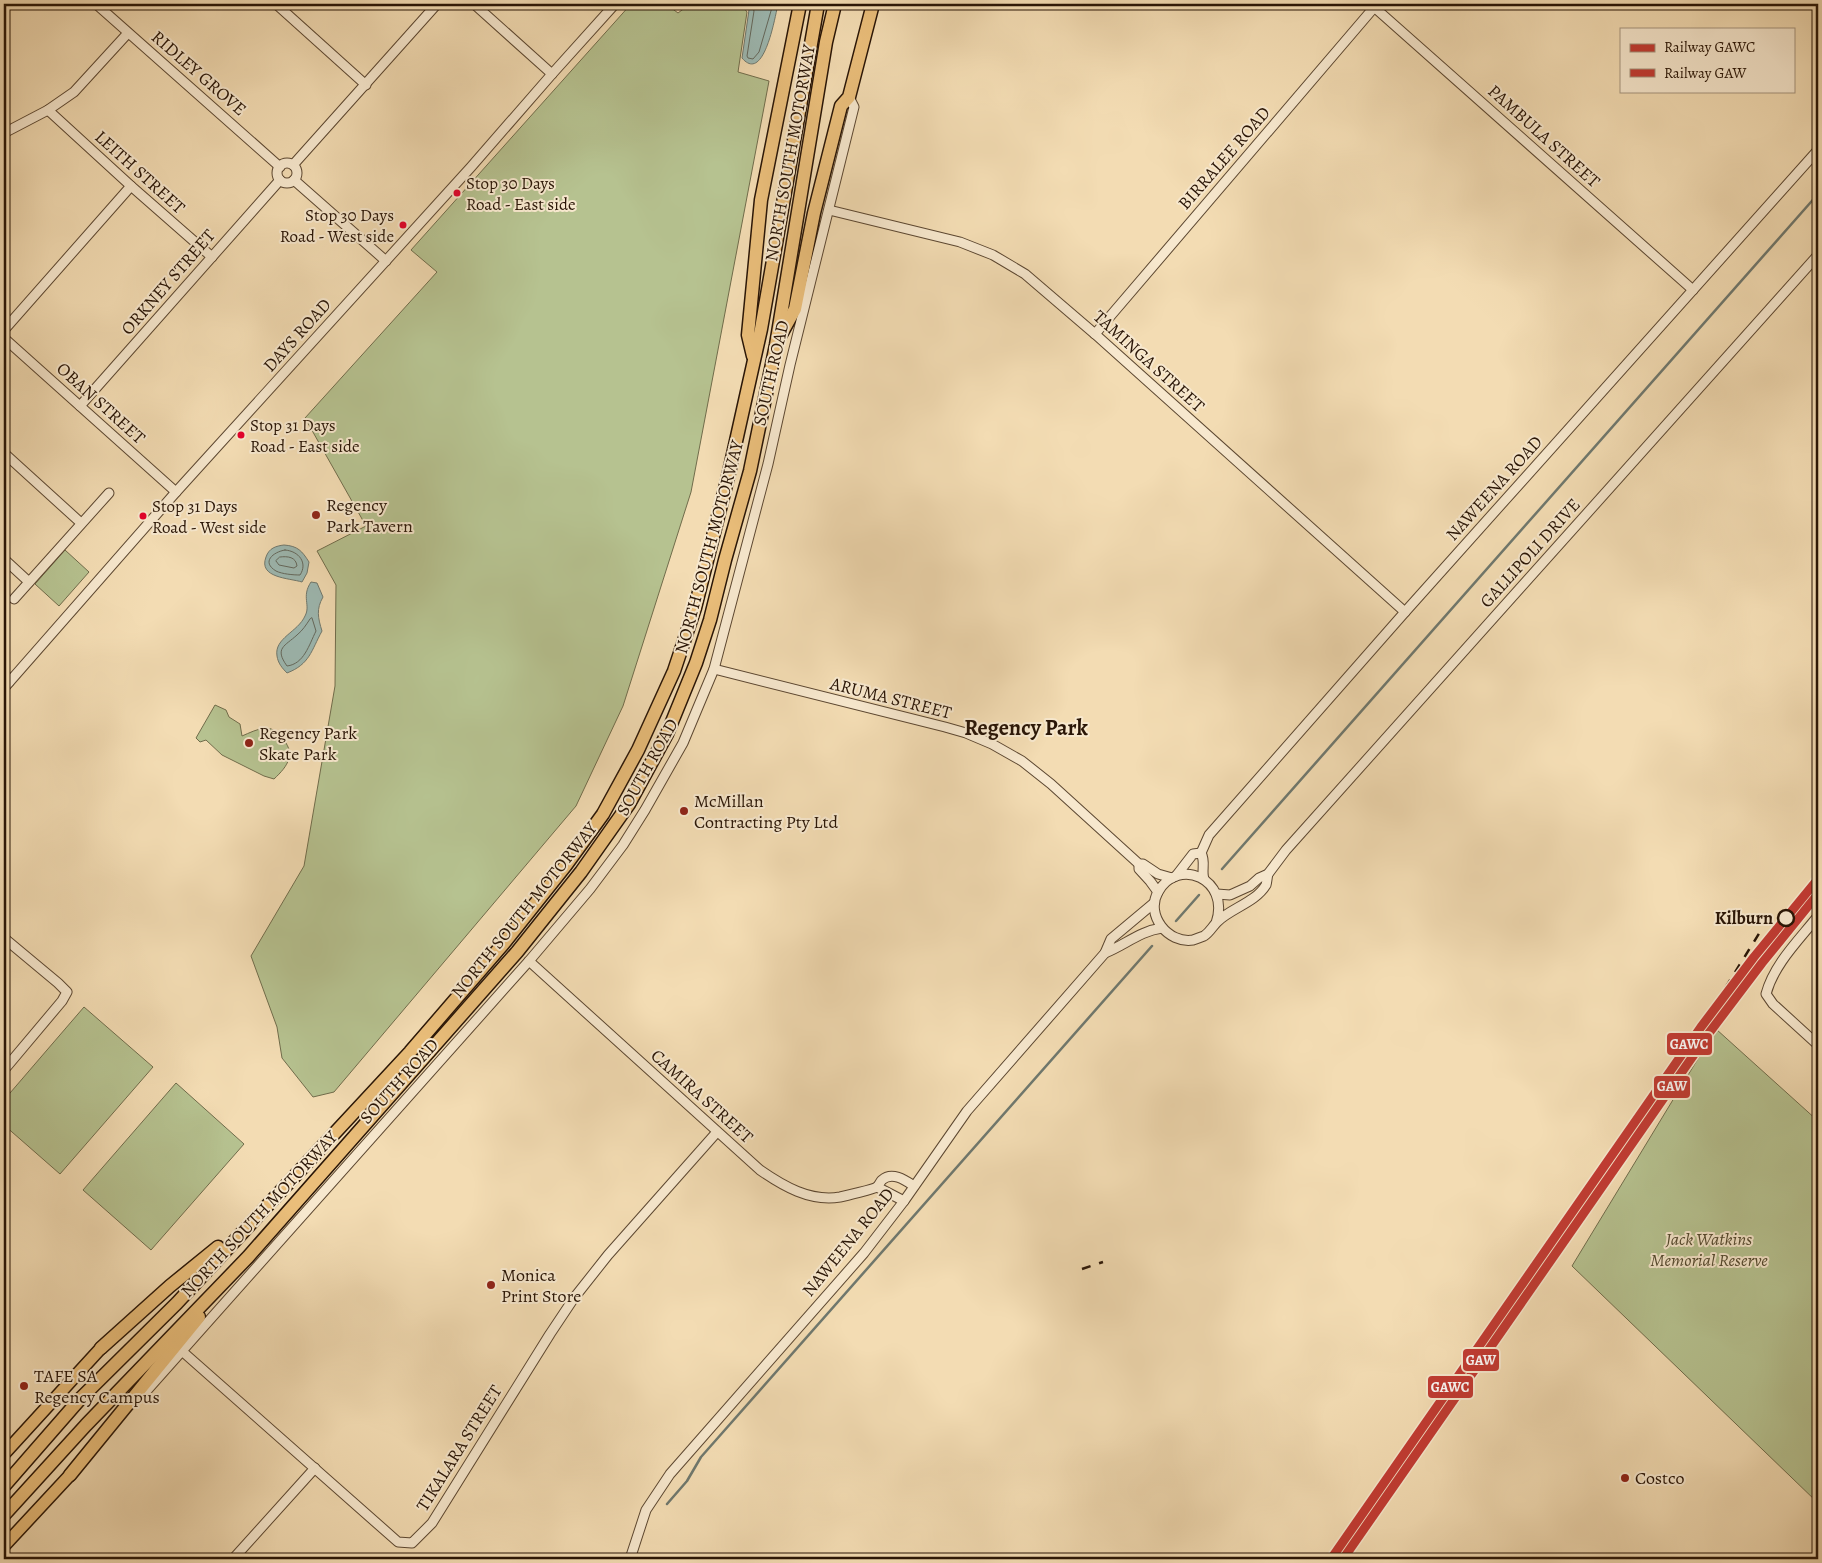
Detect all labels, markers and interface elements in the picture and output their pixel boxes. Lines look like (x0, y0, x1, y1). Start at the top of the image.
street label: RIDLEY GROVE (146, 25, 252, 121)
legend (1620, 28, 1794, 92)
text: Railway GAWC (1664, 37, 1756, 57)
street label: NORTH SOUTH MOTORWAY (759, 41, 821, 263)
text: Railway GAW (1664, 63, 1747, 83)
street label: PAMBULA STREET (1483, 79, 1605, 193)
street label: BIRRALEE ROAD (1172, 101, 1276, 215)
street label: LEITH STREET (90, 125, 191, 219)
place label: Stop 30 Days Road - East side (466, 172, 576, 216)
marker: Stop 30 Days Road - East side (452, 188, 462, 198)
place label: Stop 30 Days Road - West side (280, 204, 394, 248)
marker: Stop 30 Days Road - West side (398, 220, 408, 230)
street label: ORKNEY STREET (115, 224, 221, 340)
street label: DAYS ROAD (258, 293, 336, 377)
street label: TAMINGA STREET (1088, 305, 1210, 418)
street label: SOUTH ROAD (747, 318, 795, 428)
street label: OBAN STREET (51, 357, 151, 449)
place label: Stop 31 Days Road - East side (250, 414, 360, 458)
marker: Stop 31 Days Road - East side (236, 430, 246, 440)
street label: NAWEENA ROAD (1440, 430, 1548, 546)
street label: NORTH SOUTH MOTORWAY (669, 436, 749, 656)
place label: Regency Park Tavern (326, 493, 413, 538)
street label: GALLIPOLI DRIVE (1474, 493, 1586, 613)
place label: Stop 31 Days Road - West side (152, 495, 266, 539)
marker: Regency Park Tavern (310, 509, 322, 521)
marker: Stop 31 Days Road - West side (138, 511, 148, 521)
street label: ARUMA STREET (827, 671, 954, 725)
district label: Regency Park (964, 713, 1088, 743)
street label: SOUTH ROAD (610, 714, 684, 820)
place label: Regency Park Skate Park (259, 721, 357, 766)
marker: Regency Park Skate Park (243, 737, 255, 749)
place label: McMillan Contracting Pty Ltd (694, 789, 838, 834)
marker: McMillan Contracting Pty Ltd (678, 805, 690, 817)
street label: NORTH SOUTH MOTORWAY (445, 816, 603, 1003)
place label: Kilburn (1715, 906, 1773, 930)
marker: Kilburn (1777, 909, 1795, 927)
line badge: GAWC (1666, 1032, 1713, 1056)
street label: SOUTH ROAD (354, 1033, 444, 1129)
text: GAWC (1670, 1035, 1709, 1054)
street label: CAMIRA STREET (646, 1044, 758, 1149)
line badge: GAW (1653, 1075, 1691, 1099)
text: GAW (1657, 1077, 1688, 1096)
street label: NORTH SOUTH MOTORWAY (175, 1124, 344, 1303)
street label: NAWEENA ROAD (797, 1183, 899, 1301)
park label: Jack Watkins Memorial Reserve (1650, 1227, 1768, 1272)
place label: Monica Print Store (501, 1263, 581, 1308)
marker: Monica Print Store (485, 1279, 497, 1291)
line badge: GAW (1462, 1348, 1500, 1372)
text: GAW (1466, 1351, 1497, 1370)
place label: TAFE SA Regency Campus (34, 1364, 160, 1409)
line badge: GAWC (1427, 1375, 1474, 1399)
text: GAWC (1431, 1378, 1470, 1397)
marker: TAFE SA Regency Campus (18, 1380, 30, 1392)
street label: TIKALARA STREET (411, 1380, 508, 1516)
place label: Costco (1635, 1466, 1684, 1490)
marker: Costco (1619, 1472, 1631, 1484)

